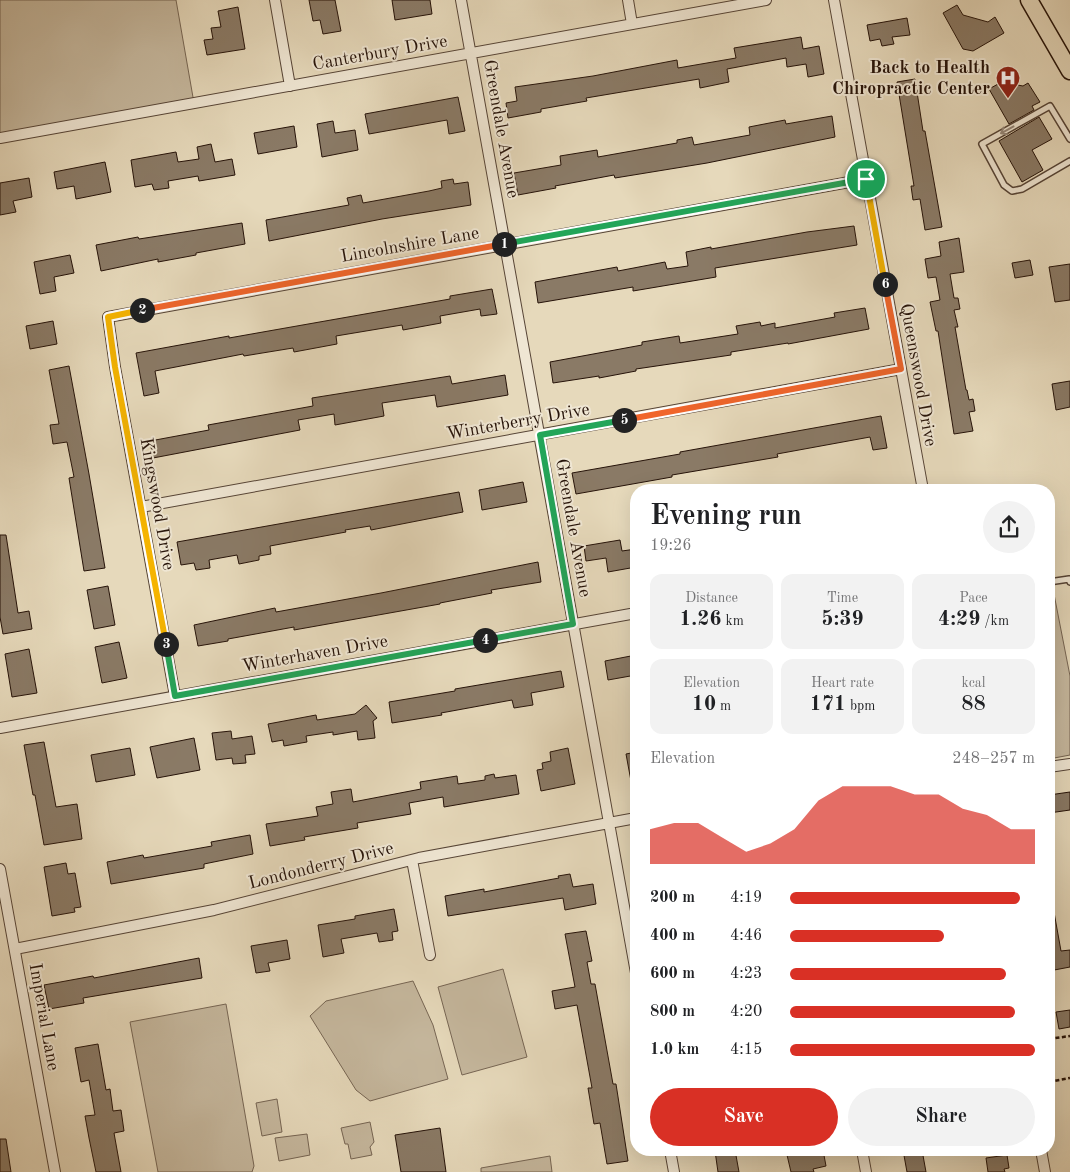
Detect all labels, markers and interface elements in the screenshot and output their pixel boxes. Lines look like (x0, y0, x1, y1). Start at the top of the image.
street label: Canterbury Drive (311, 32, 449, 74)
street label: Greendale Avenue (480, 58, 522, 200)
place label: Back to Health Chiropractic Center (832, 59, 990, 98)
hospital icon: Back to Health Chiropractic Center (995, 65, 1021, 99)
one-way arrow (1000, 125, 1015, 135)
pin (845, 158, 887, 200)
icon: arrive (852, 165, 880, 193)
street label: Lincolnshire Lane (339, 224, 481, 266)
pin: 1 (492, 232, 516, 256)
text: 1 (500, 237, 509, 251)
pin: 6 (872, 272, 898, 296)
text: 6 (881, 277, 890, 291)
pin: 2 (130, 298, 154, 322)
street label: Queenswood Drive (897, 302, 939, 448)
text: 2 (138, 303, 147, 317)
street label: Winterberry Drive (445, 401, 591, 443)
pin: 5 (612, 408, 636, 432)
text: 5 (620, 413, 629, 427)
street label: Kingswood Drive (136, 436, 178, 572)
street label: Greendale Avenue (552, 457, 594, 599)
button: share (983, 501, 1035, 553)
text: Evening run (650, 503, 802, 531)
text: 19:26 (650, 538, 692, 554)
text: Distance (685, 591, 738, 605)
text: Time (827, 591, 858, 605)
text: Pace (959, 591, 988, 605)
text: 1.26 (679, 609, 722, 630)
text: 5:39 (821, 609, 864, 630)
text: 4:29 (938, 609, 980, 630)
text: km (722, 614, 744, 628)
text: /km (980, 614, 1009, 628)
pin: 4 (472, 628, 498, 652)
pin: 3 (154, 632, 178, 656)
street label: Winterhaven Drive (241, 632, 389, 676)
text: 4 (481, 633, 490, 647)
text: 3 (162, 637, 171, 651)
text: Elevation (683, 676, 740, 690)
text: Heart rate (811, 676, 874, 690)
text: kcal (961, 676, 986, 690)
text: 10 (692, 694, 716, 715)
text: 171 (809, 694, 846, 715)
text: 88 (961, 694, 986, 715)
text: m (716, 699, 731, 713)
text: bpm (846, 699, 876, 713)
text: Elevation (650, 751, 715, 767)
text: 248–257 m (952, 751, 1035, 767)
street label: Londonderry Drive (247, 839, 395, 893)
text: 200 m (650, 890, 695, 906)
text: 4:19 (730, 890, 762, 906)
text: 400 m (650, 928, 695, 944)
text: 4:46 (730, 928, 762, 944)
street label: Imperial Lane (26, 962, 62, 1072)
text: 600 m (650, 966, 695, 982)
text: 4:23 (730, 966, 762, 982)
text: 800 m (650, 1004, 695, 1020)
text: 4:20 (730, 1004, 762, 1020)
text: 1.0 km (650, 1042, 699, 1058)
text: 4:15 (730, 1042, 762, 1058)
button: Save (650, 1088, 838, 1146)
button: Share (848, 1088, 1035, 1146)

